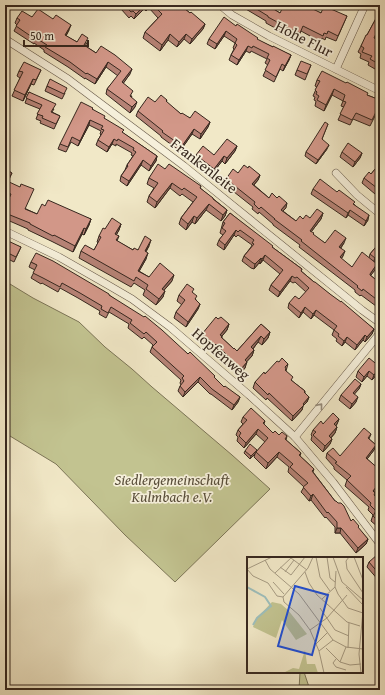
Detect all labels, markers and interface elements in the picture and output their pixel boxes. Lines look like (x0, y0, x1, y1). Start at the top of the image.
street label: Hohe Flur (272, 15, 337, 62)
scale bar (24, 22, 88, 48)
text: 50 m (30, 27, 54, 44)
street label: Frankenleite (167, 133, 242, 198)
street label: Hopfenweg (188, 322, 255, 385)
one-way arrow (315, 404, 322, 411)
park label: Siedlergemeinschaft Kulmbach e.V. (115, 469, 230, 507)
inset map (247, 557, 363, 673)

